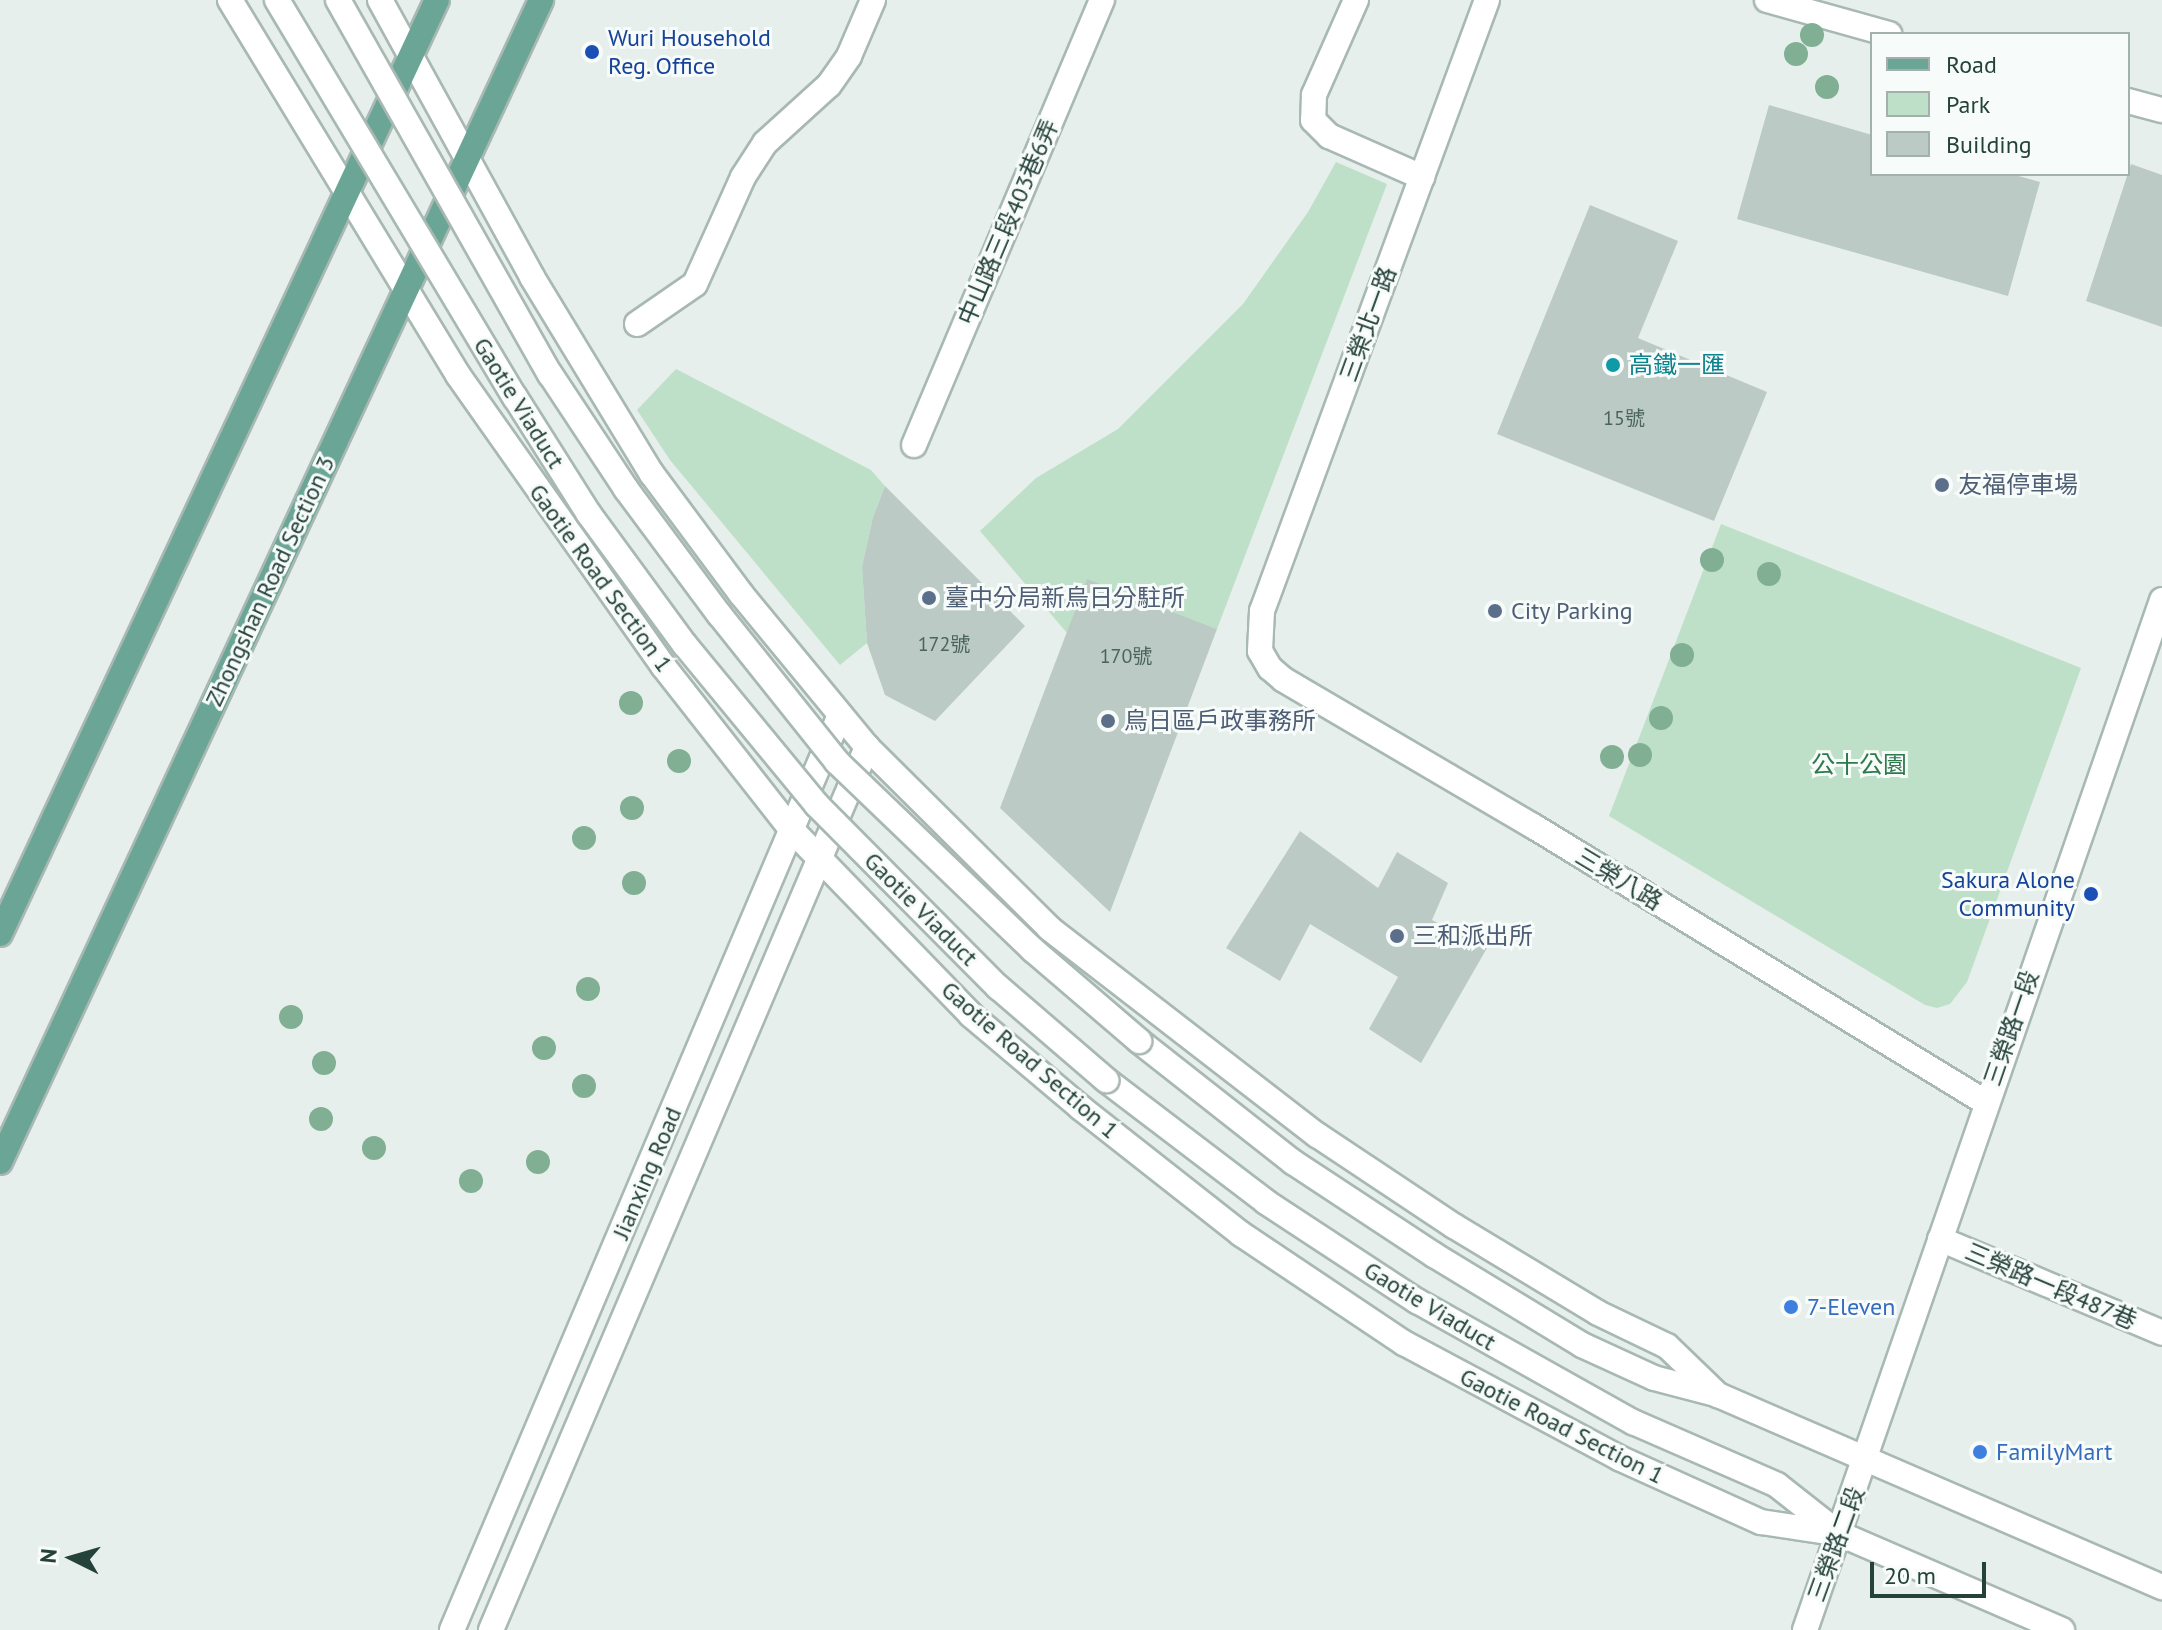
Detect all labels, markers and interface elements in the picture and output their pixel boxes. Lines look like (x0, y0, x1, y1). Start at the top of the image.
place label: Wuri Household Reg. Office (608, 24, 771, 80)
legend (1870, 32, 2130, 176)
marker: Wuri Household Reg. Office (583, 43, 601, 61)
text: Road (1946, 49, 1997, 80)
text: Park (1946, 89, 1990, 120)
street label: 中山路三段403巷6弄 (952, 115, 1064, 329)
text: Building (1946, 129, 2032, 160)
street label: 三榮北一路 (1334, 263, 1402, 385)
street label: Gaotie Viaduct (467, 332, 571, 474)
place label: 高鐵一匯 (1629, 351, 1725, 379)
marker: 高鐵一匯 (1604, 356, 1622, 374)
house number: 15號 (1603, 406, 1645, 430)
street label: Zhongshan Road Section 3 (199, 451, 341, 711)
place label: 友福停車場 (1958, 471, 2078, 499)
marker: 友福停車場 (1933, 476, 1951, 494)
street label: Gaotie Road Section 1 (523, 478, 679, 678)
place label: 臺中分局新烏日分駐所 (945, 584, 1185, 612)
marker: 臺中分局新烏日分駐所 (920, 589, 938, 607)
place label: City Parking (1511, 597, 1633, 625)
marker: City Parking (1486, 602, 1504, 620)
house number: 172號 (918, 632, 970, 656)
house number: 170號 (1100, 644, 1152, 668)
place label: 烏日區戶政事務所 (1124, 707, 1316, 735)
marker: 烏日區戶政事務所 (1099, 712, 1117, 730)
park label: 公十公園 (1811, 751, 1907, 779)
street label: 三榮八路 (1570, 842, 1668, 916)
street label: Gaotie Viaduct (858, 846, 984, 972)
place label: Sakura Alone Community (1940, 866, 2075, 922)
marker: Sakura Alone Community (2082, 885, 2100, 903)
place label: 三和派出所 (1413, 922, 1533, 950)
marker: 三和派出所 (1388, 927, 1406, 945)
street label: 三榮路一段 (1978, 967, 2044, 1089)
street label: Gaotie Road Section 1 (936, 975, 1124, 1145)
street label: Jianxing Road (606, 1103, 688, 1243)
street label: 三榮路一段487巷 (1961, 1237, 2141, 1335)
street label: Gaotie Viaduct (1359, 1255, 1501, 1357)
place label: 7-Eleven (1807, 1293, 1895, 1321)
marker: 7-Eleven (1782, 1298, 1800, 1316)
street label: Gaotie Road Section 1 (1455, 1362, 1669, 1490)
place label: FamilyMart (1996, 1438, 2112, 1466)
marker: FamilyMart (1971, 1443, 1989, 1461)
street label: 三榮路二段 (1802, 1483, 1870, 1605)
north arrow (32, 1518, 112, 1598)
scale bar (1874, 1546, 1990, 1596)
text: N (34, 1547, 63, 1564)
text: 20 m (1884, 1560, 1936, 1591)

